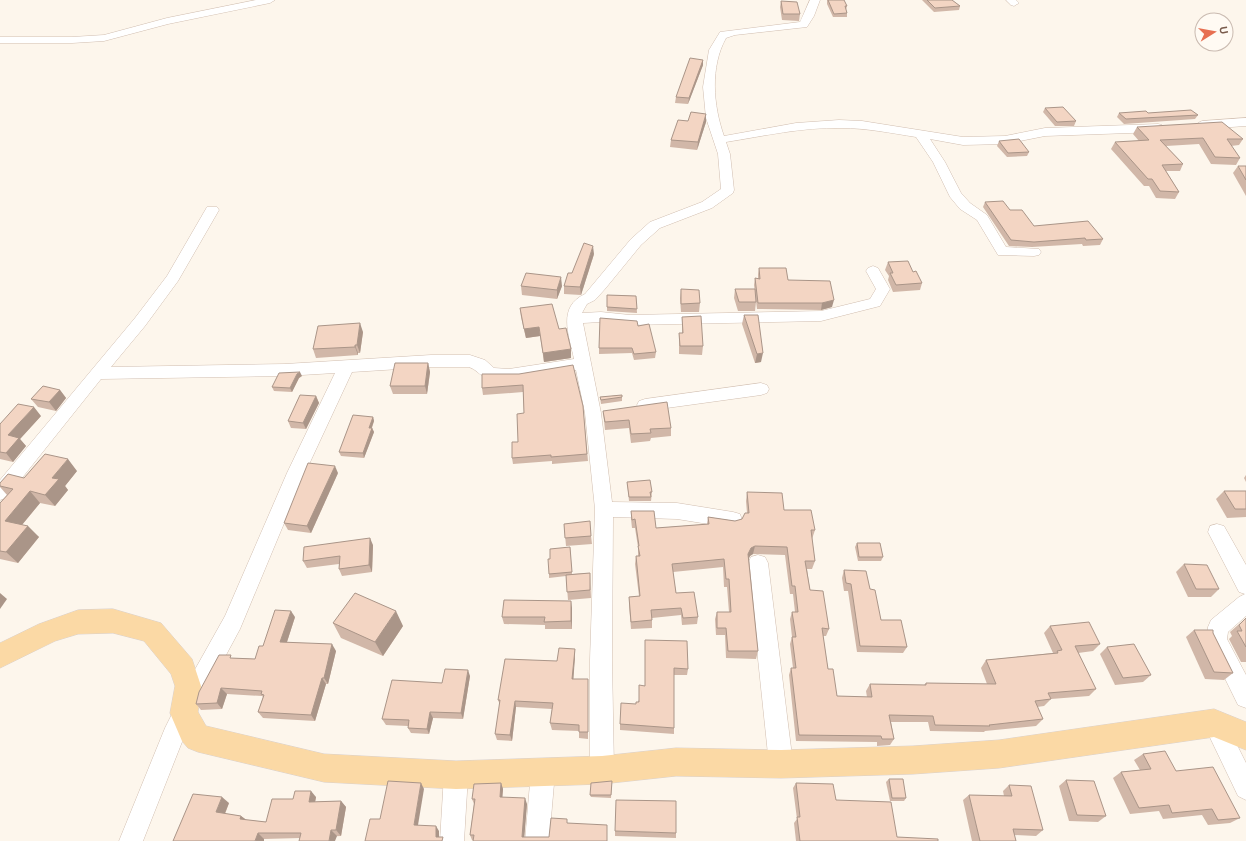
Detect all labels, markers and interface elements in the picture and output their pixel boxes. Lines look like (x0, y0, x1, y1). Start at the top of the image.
north arrow (1194, 12, 1234, 52)
text: U (1216, 25, 1231, 35)

